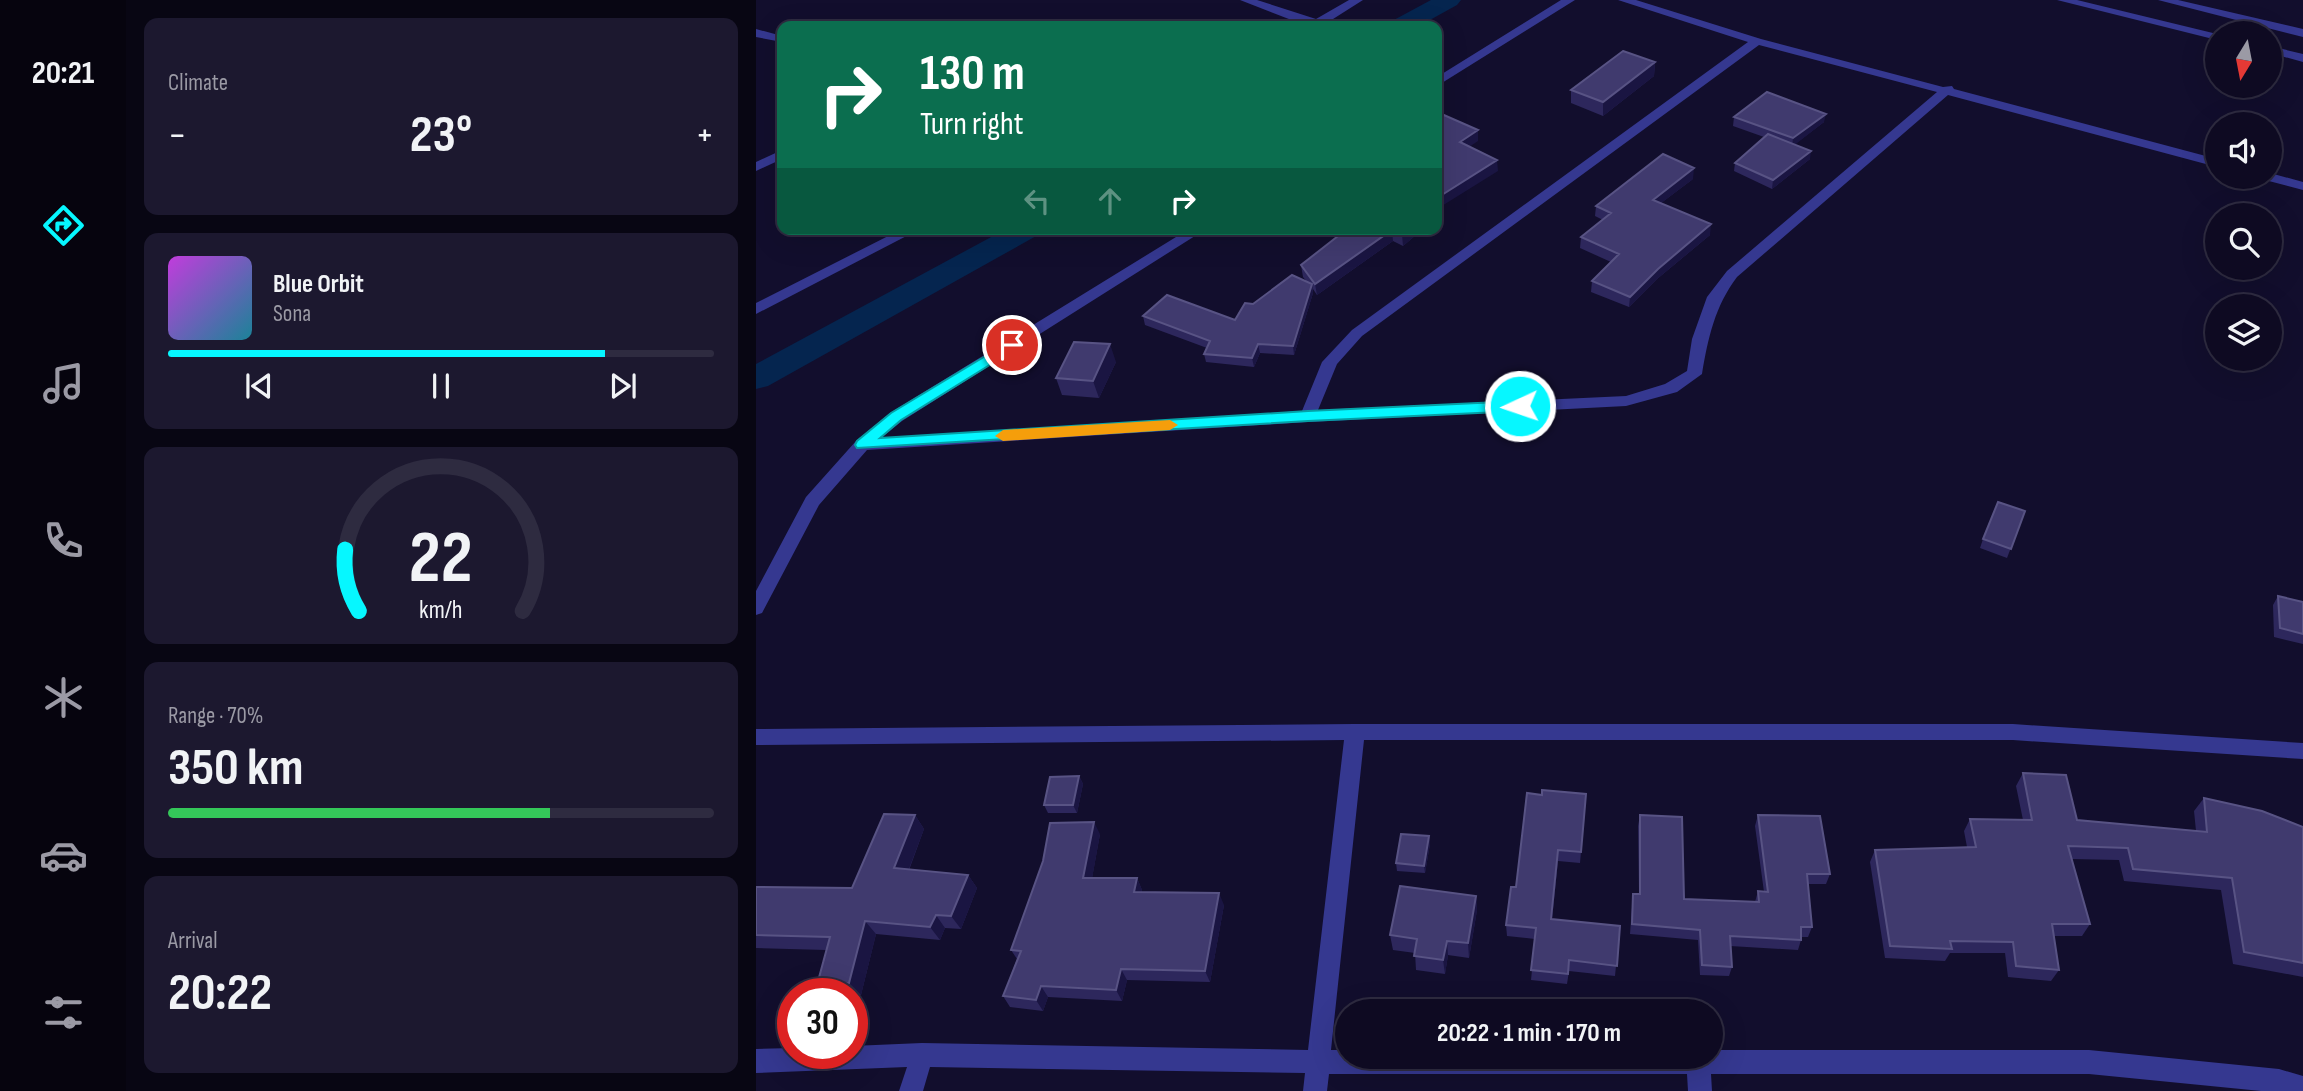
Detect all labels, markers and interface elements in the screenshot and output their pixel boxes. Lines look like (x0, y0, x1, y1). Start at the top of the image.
north arrow (2205, 21, 2282, 98)
map controls (2205, 21, 2282, 371)
text: 130 m (920, 45, 1025, 104)
icon: right (805, 49, 896, 140)
text: 20:21 (32, 54, 94, 93)
text: Climate (168, 69, 228, 97)
text: 23° (410, 104, 472, 167)
text: Turn right (920, 105, 1024, 144)
button: sound (2205, 112, 2282, 189)
text: − (168, 113, 187, 158)
text: + (695, 113, 714, 158)
icon: left (1018, 182, 1056, 220)
icon: ahead (1091, 182, 1129, 220)
icon: right (1164, 182, 1202, 220)
icon: directions (39, 201, 88, 250)
button: search (2205, 203, 2282, 280)
text: Blue Orbit (273, 269, 364, 300)
button: layers (2205, 294, 2282, 371)
text: Sona (273, 300, 311, 328)
pin (982, 315, 1042, 375)
icon: arrive (993, 326, 1031, 364)
icon: music (39, 359, 88, 408)
icon: previous (240, 367, 278, 405)
icon: pause (422, 367, 460, 405)
icon: next (604, 367, 642, 405)
position arrow (1483, 369, 1557, 443)
icon: phone (39, 516, 88, 565)
text: 22 (409, 516, 473, 604)
text: km/h (419, 595, 463, 626)
icon: climate (39, 673, 88, 722)
text: Range · 70% (168, 702, 263, 730)
text: 350 km (168, 737, 303, 800)
icon: car (39, 831, 88, 880)
text: Arrival (168, 927, 217, 955)
text: 20:22 (168, 962, 272, 1025)
speed limit sign: 30 (777, 978, 868, 1069)
icon: filters (39, 988, 88, 1037)
text: 20:22 · 1 min · 170 m (1437, 1018, 1621, 1049)

